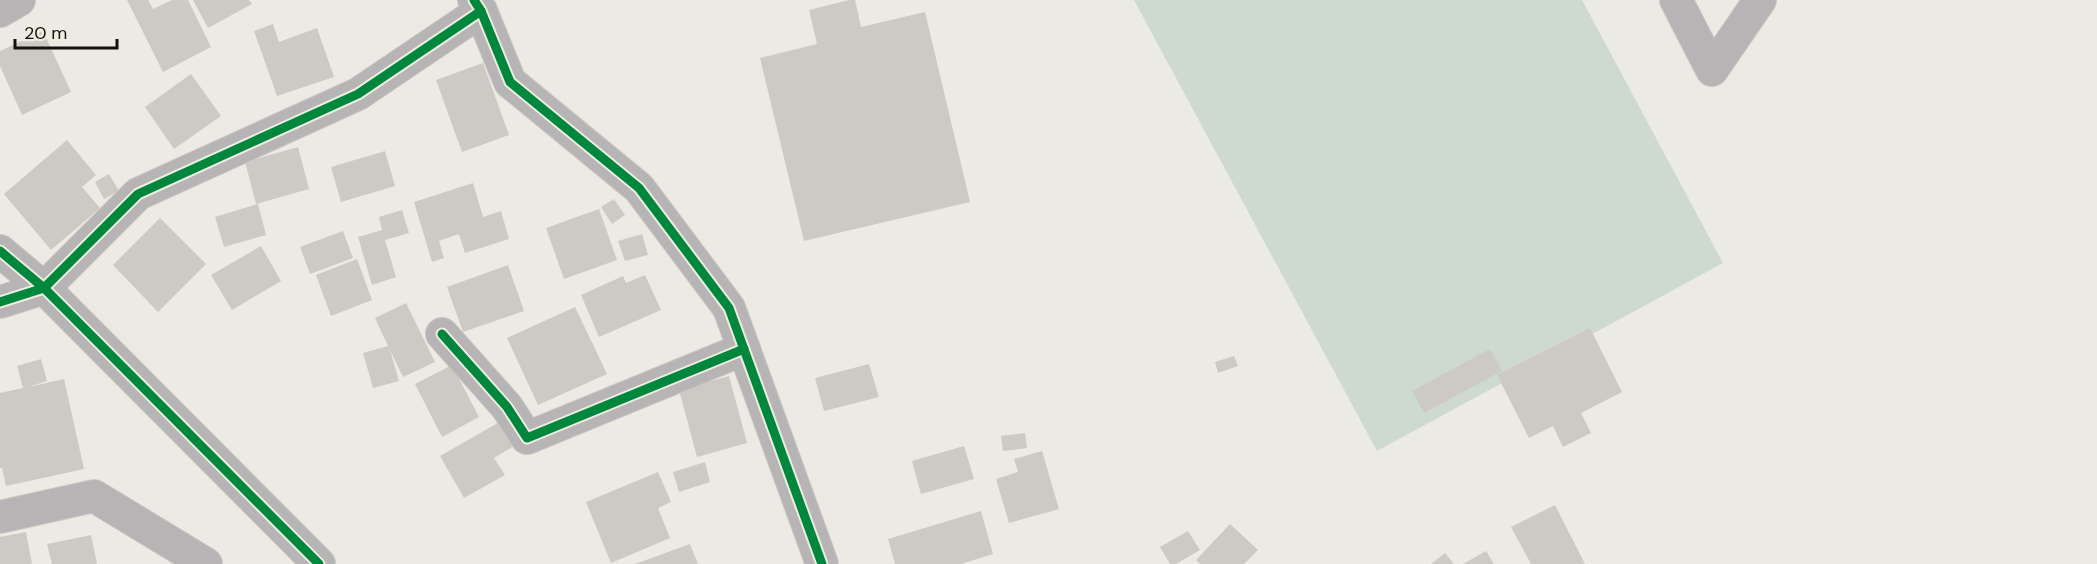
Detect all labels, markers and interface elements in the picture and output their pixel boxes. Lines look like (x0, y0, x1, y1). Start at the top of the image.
scale bar (15, 12, 117, 50)
text: 20 m (24, 21, 67, 45)

